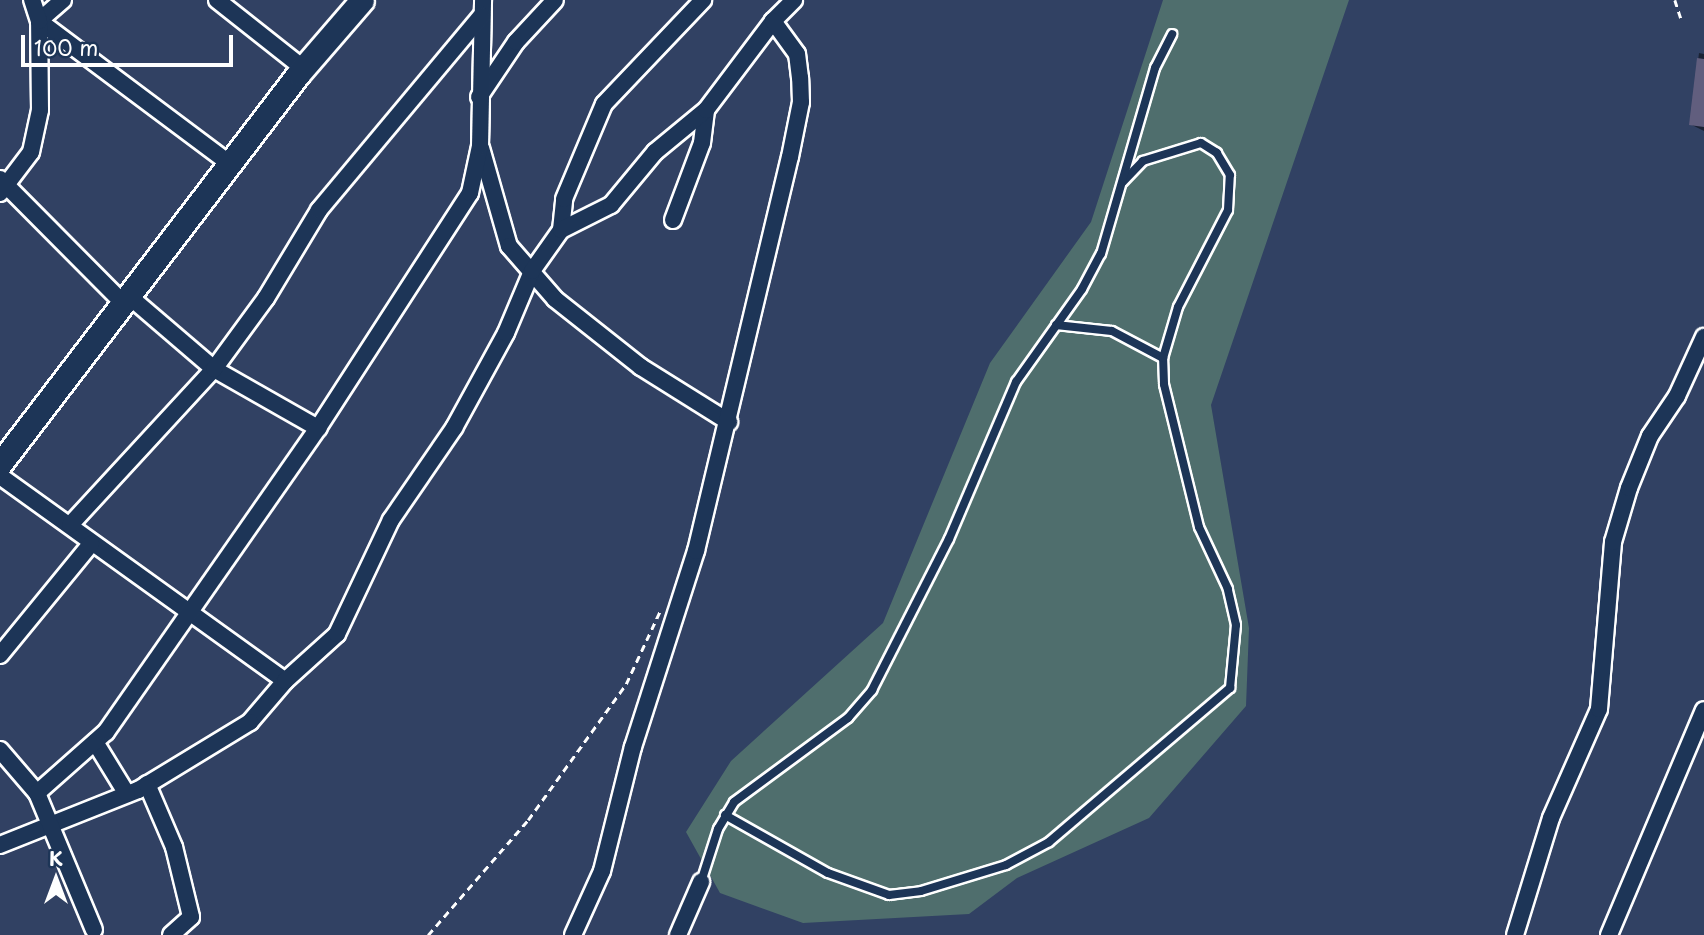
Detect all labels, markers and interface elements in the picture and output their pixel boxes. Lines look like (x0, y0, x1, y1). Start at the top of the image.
scale bar (24, 21, 236, 65)
text: 100 m (34, 31, 98, 63)
north arrow (21, 844, 91, 914)
text: K (49, 844, 63, 872)

